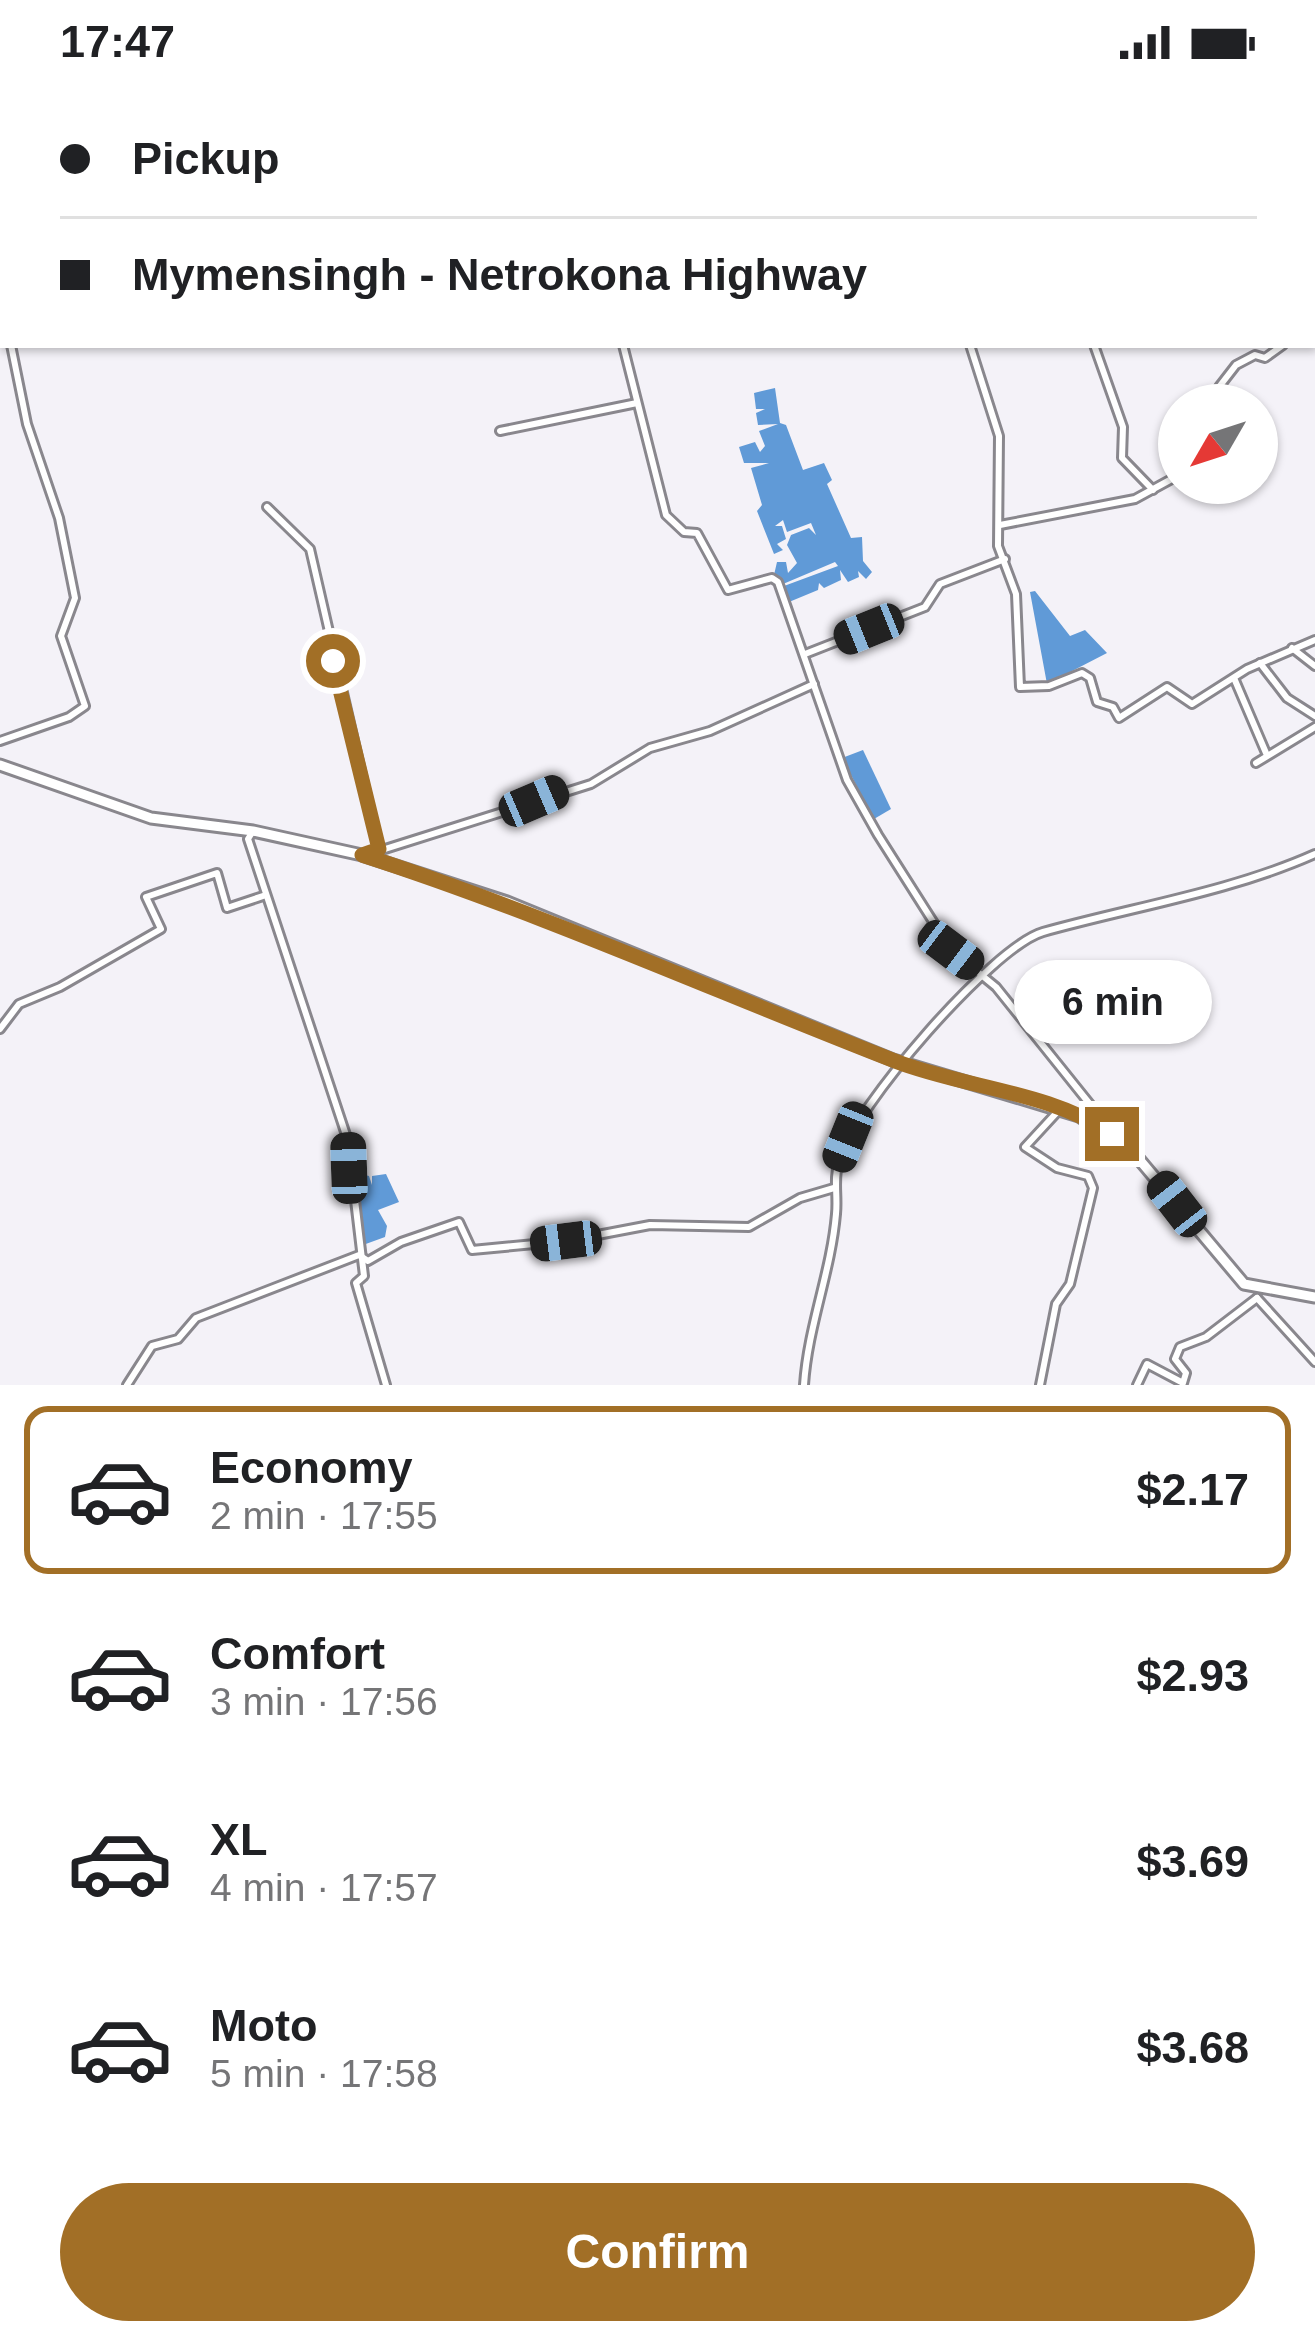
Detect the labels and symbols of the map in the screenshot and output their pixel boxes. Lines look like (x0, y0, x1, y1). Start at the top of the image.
north arrow (1158, 384, 1278, 504)
car (829, 599, 909, 659)
route start (306, 634, 360, 688)
car (494, 770, 574, 832)
car (911, 914, 991, 986)
callout: 6 min (1013, 960, 1211, 1044)
car (818, 1097, 878, 1177)
route end (1085, 1107, 1139, 1161)
car (330, 1131, 368, 1205)
car (1141, 1165, 1213, 1243)
car (528, 1219, 604, 1263)

